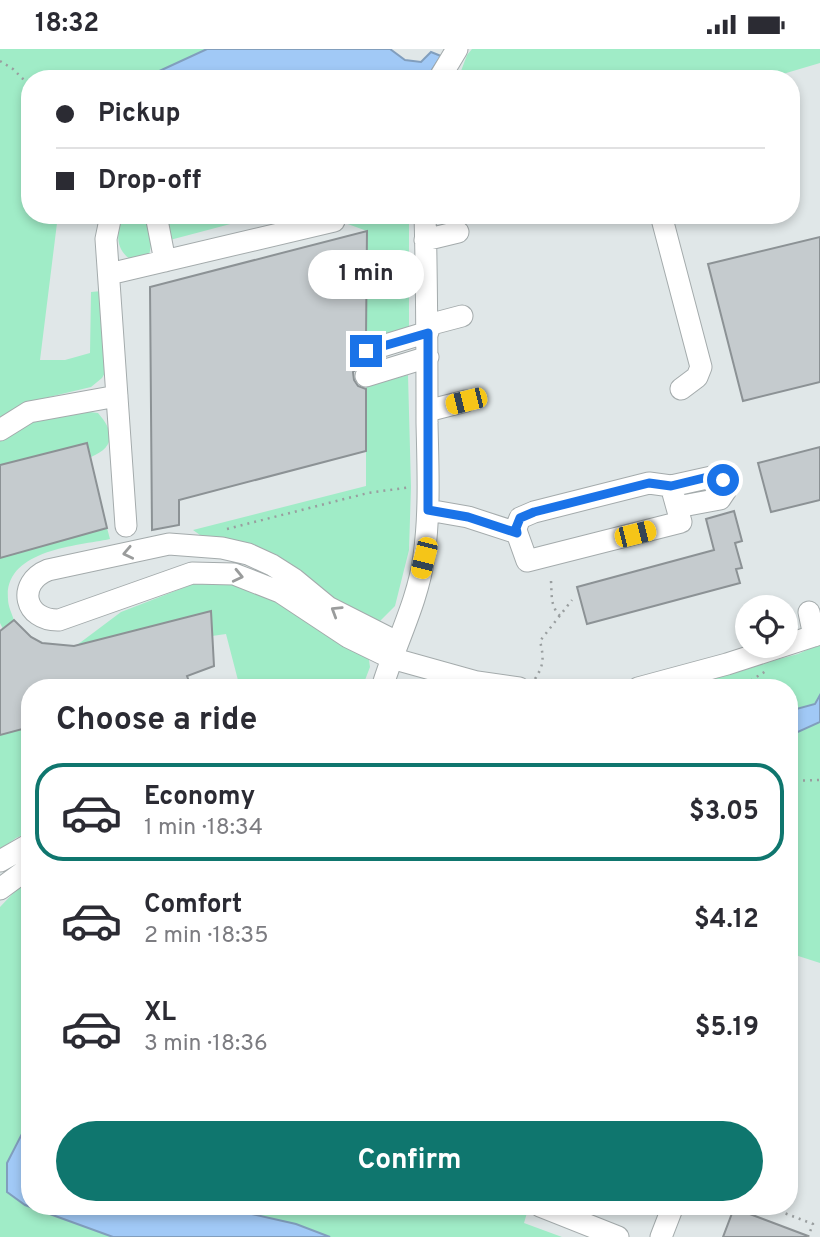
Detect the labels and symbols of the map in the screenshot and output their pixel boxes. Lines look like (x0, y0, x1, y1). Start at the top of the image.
callout: 1 min (308, 250, 424, 299)
route end (350, 335, 382, 367)
car (444, 386, 489, 416)
route start (707, 464, 739, 496)
car (613, 519, 658, 549)
car (409, 535, 440, 581)
one-way arrow (122, 544, 134, 559)
one-way arrow (232, 568, 244, 582)
one-way arrow (331, 607, 344, 620)

